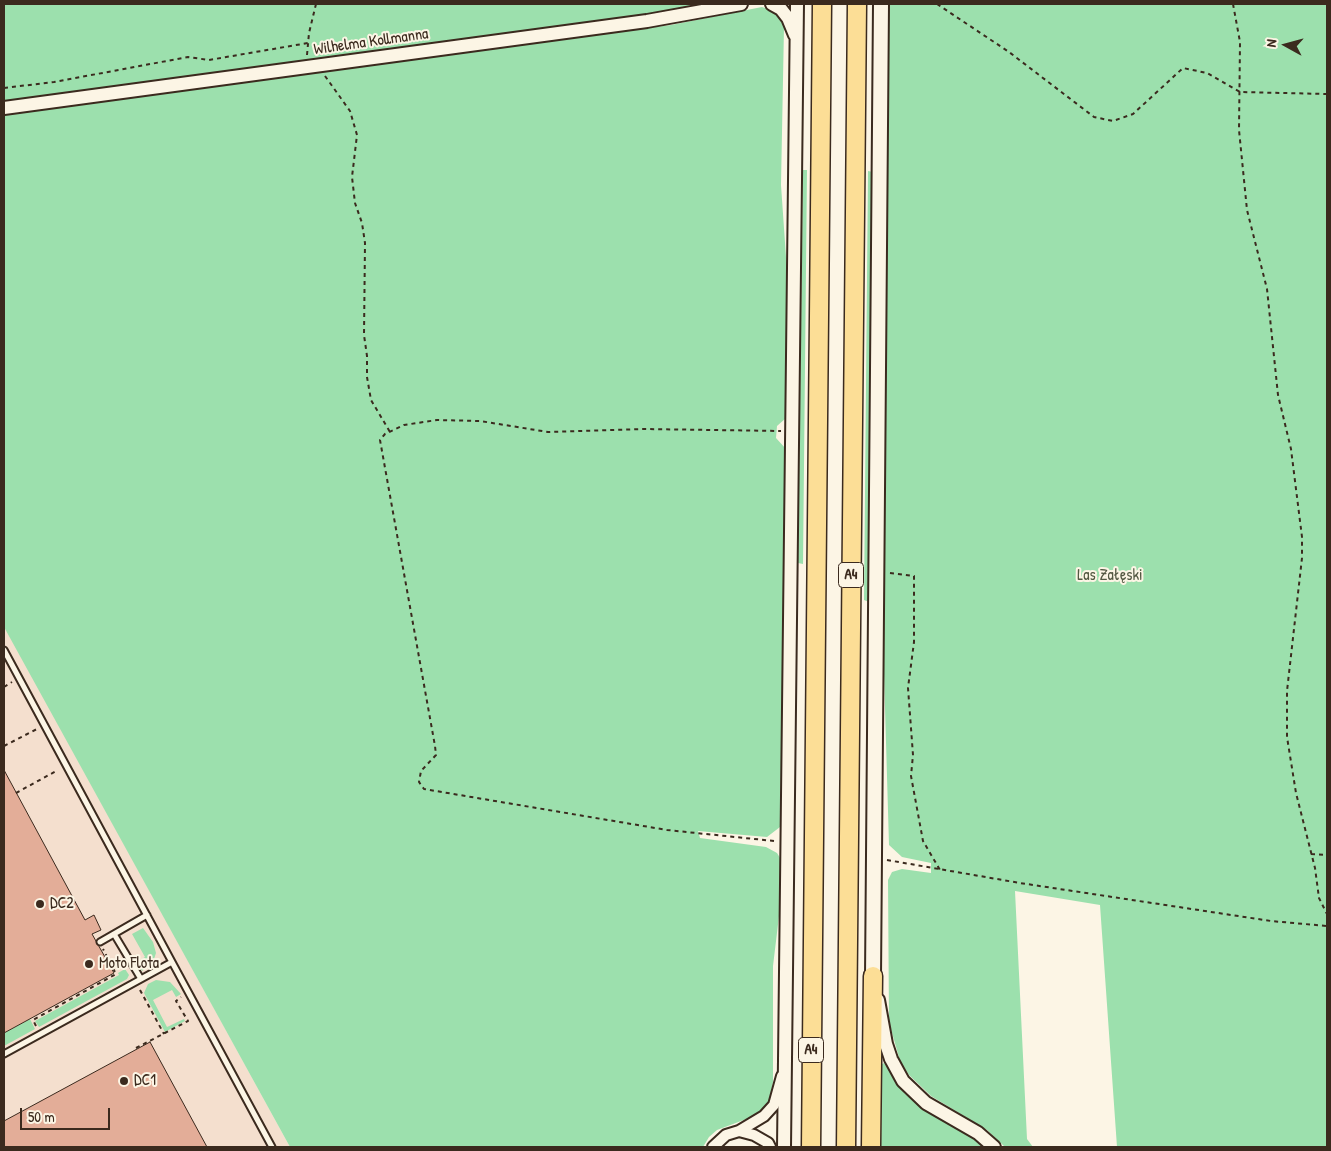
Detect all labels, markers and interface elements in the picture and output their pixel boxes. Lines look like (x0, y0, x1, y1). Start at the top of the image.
north arrow (1261, 20, 1311, 70)
street label: Wilhelma Kollmanna (312, 24, 430, 60)
text: N (1261, 38, 1280, 48)
road number: A4 (838, 562, 864, 588)
park label: Las Załęski (1077, 566, 1143, 586)
place label: DC2 (50, 894, 74, 914)
marker: DC2 (34, 898, 46, 910)
place label: Moto Flota (99, 954, 159, 974)
marker: Moto Flota (83, 958, 95, 970)
road number: A4 (798, 1038, 824, 1062)
place label: DC1 (134, 1071, 156, 1091)
marker: DC1 (118, 1075, 130, 1087)
scale bar (22, 1098, 112, 1130)
text: 50 m (28, 1106, 55, 1127)

